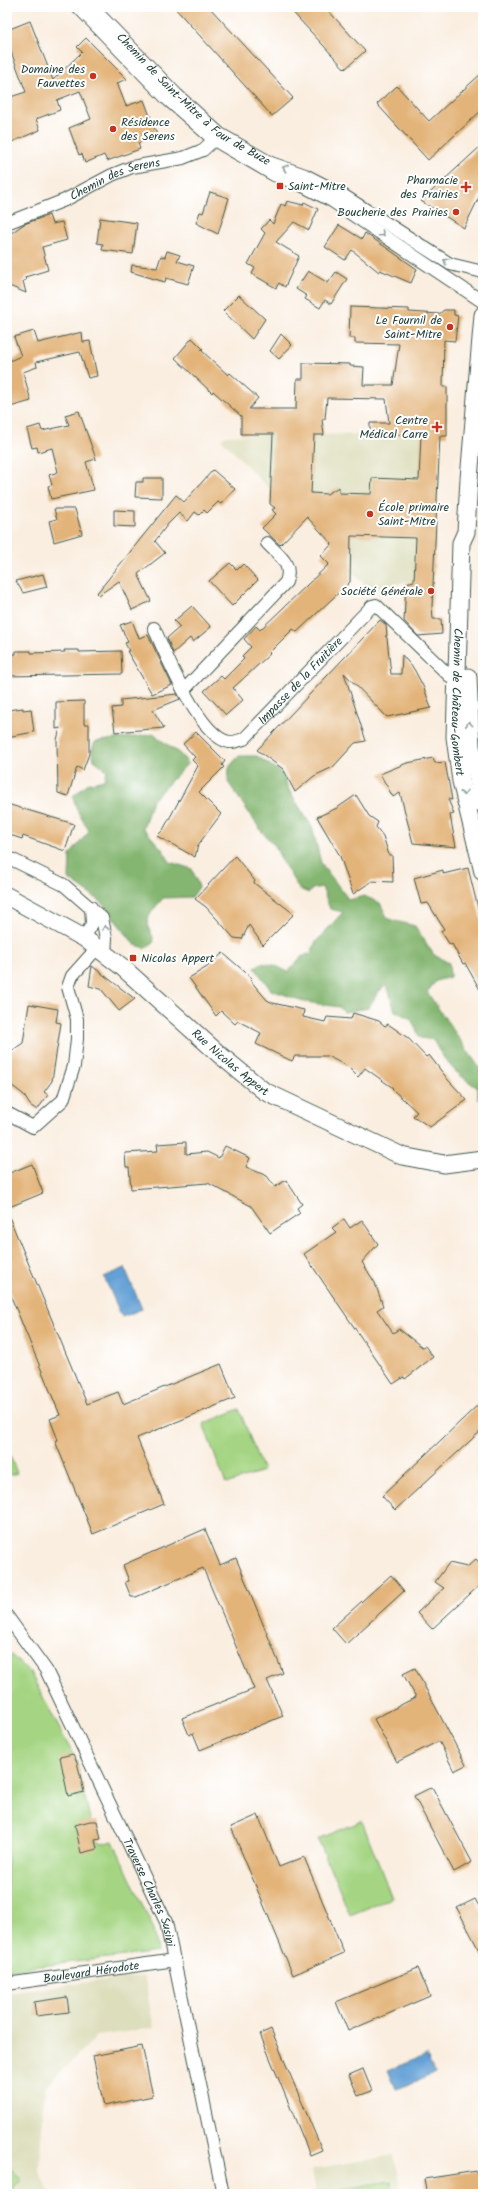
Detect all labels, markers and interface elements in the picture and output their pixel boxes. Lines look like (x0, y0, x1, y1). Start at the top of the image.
street label: Chemin de Saint-Mitre à Four de Buze (112, 29, 274, 171)
place label: Domaine des Fauvettes (21, 60, 85, 93)
marker: Domaine des Fauvettes (88, 71, 98, 81)
place label: Résidence des Serens (121, 113, 175, 146)
marker: Résidence des Serens (108, 124, 118, 134)
street label: Chemin des Serens (66, 153, 162, 206)
one-way arrow (282, 164, 289, 173)
place label: Pharmacie des Prairies (400, 171, 459, 204)
place label: Saint-Mitre (288, 177, 346, 196)
marker: Saint-Mitre (275, 181, 285, 191)
marker: Pharmacie des Prairies (461, 182, 471, 192)
place label: Boucherie des Prairies (337, 203, 448, 222)
marker: Boucherie des Prairies (451, 207, 461, 217)
one-way arrow (378, 229, 385, 237)
one-way arrow (443, 258, 450, 265)
place label: Le Fournil de Saint-Mitre (375, 311, 443, 344)
marker: Le Fournil de Saint-Mitre (445, 322, 455, 332)
place label: Centre Médical Carre (360, 411, 429, 444)
marker: Centre Médical Carre (431, 421, 443, 433)
place label: École primaire Saint-Mitre (378, 498, 450, 531)
marker: École primaire Saint-Mitre (365, 509, 375, 519)
place label: Société Générale (341, 582, 424, 601)
marker: Société Générale (426, 586, 436, 596)
street label: Chemin de Château-Gombert (445, 628, 469, 777)
street label: Impasse de la Fruitière (254, 632, 348, 729)
one-way arrow (465, 721, 474, 727)
one-way arrow (459, 790, 467, 796)
one-way arrow (101, 925, 110, 931)
place label: Nicolas Appert (141, 949, 214, 968)
marker: Nicolas Appert (128, 953, 138, 963)
street label: Rue Nicolas Appert (187, 1025, 272, 1102)
street label: Traverse Charles Susini (117, 1835, 180, 1949)
street label: Boulevard Hérodote (42, 1956, 141, 1989)

